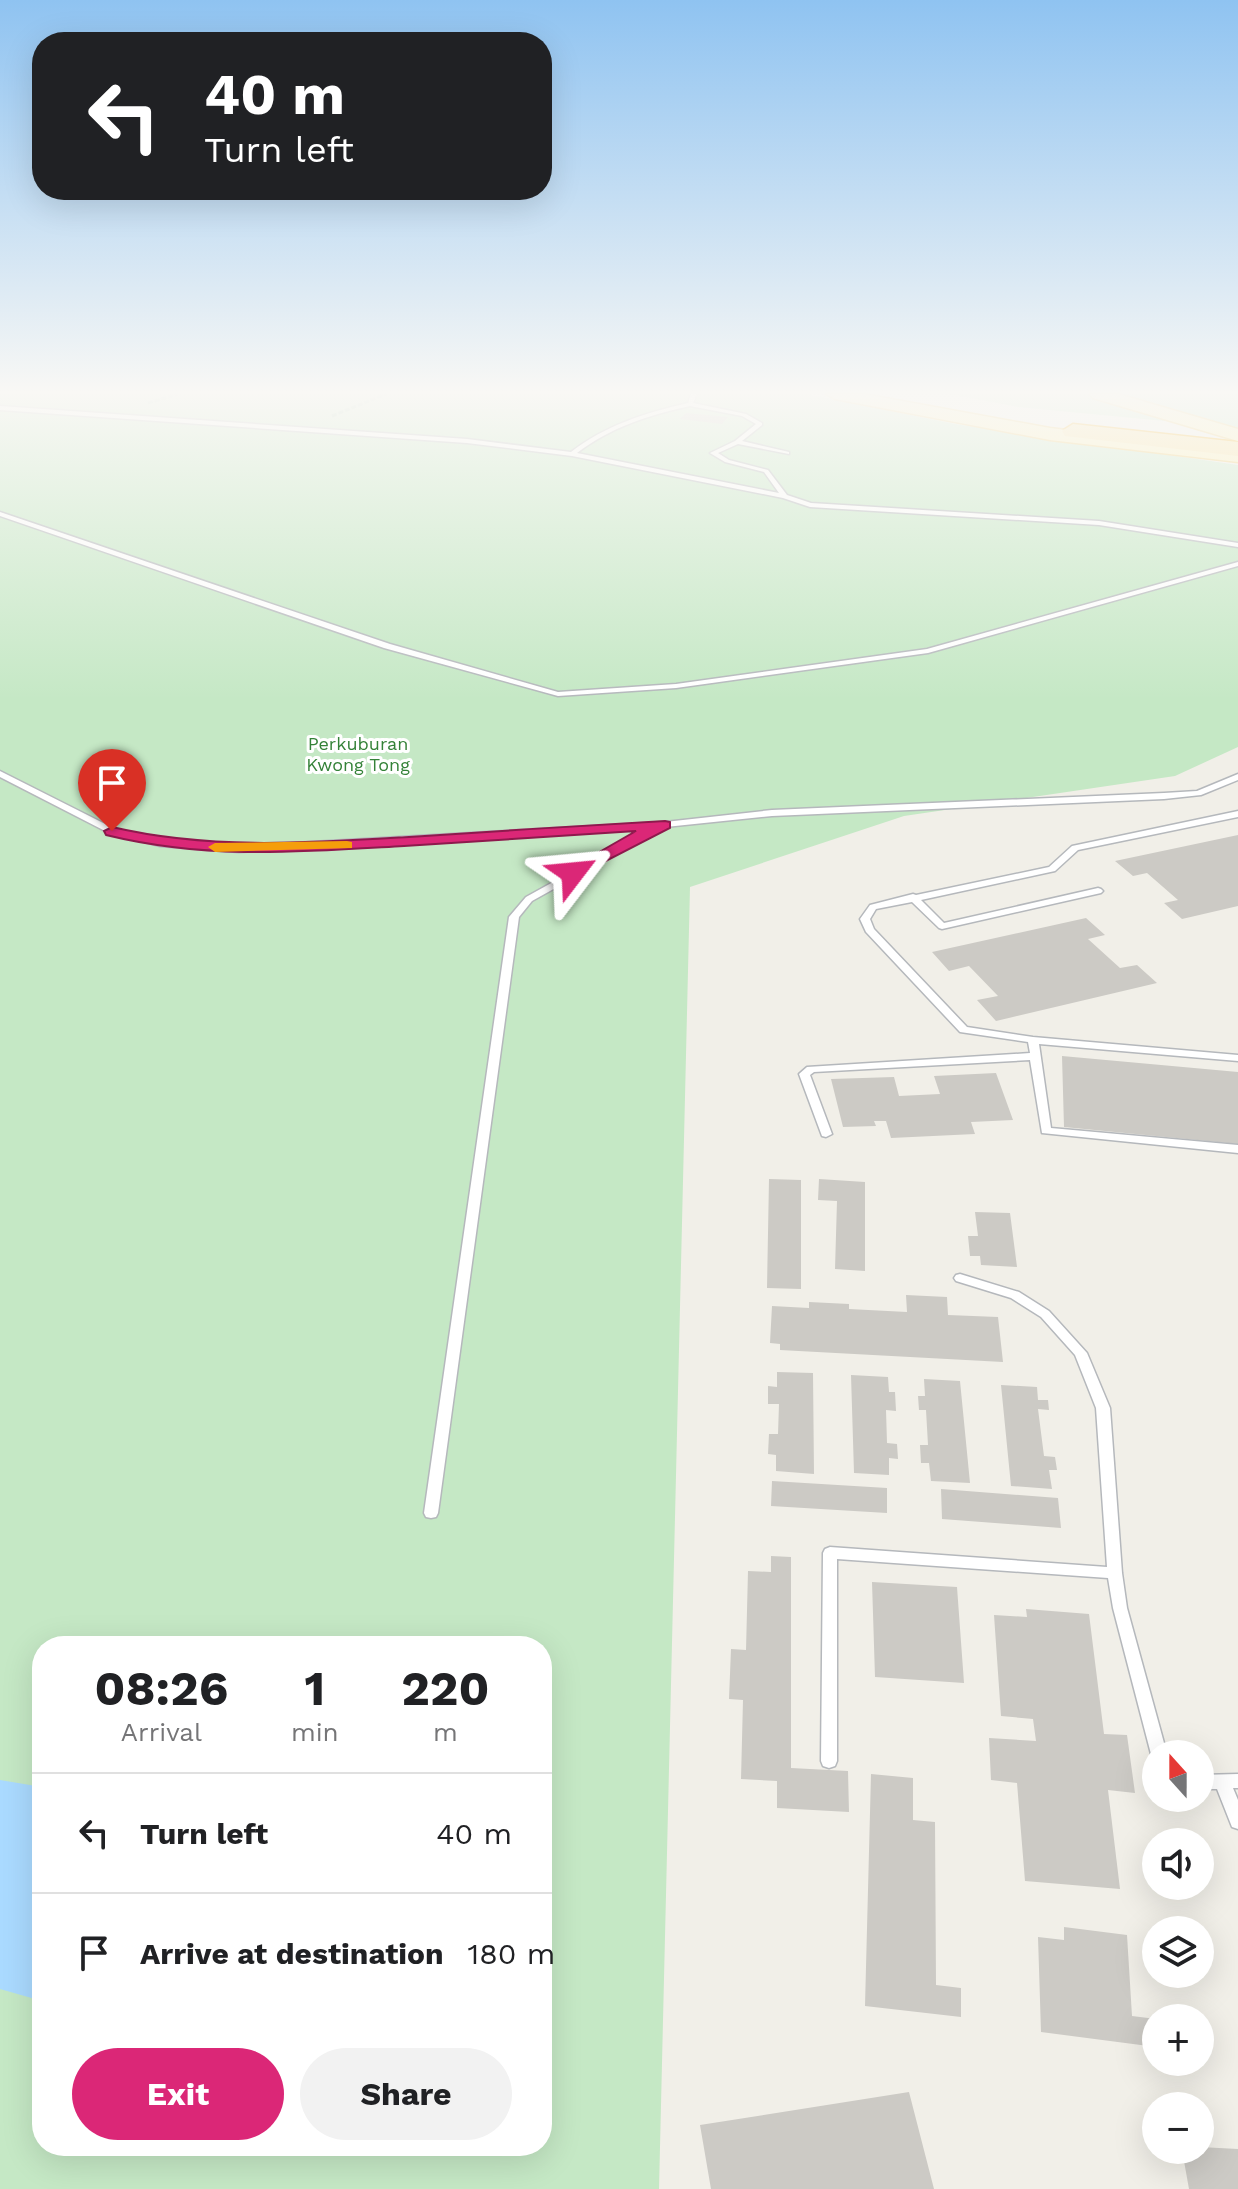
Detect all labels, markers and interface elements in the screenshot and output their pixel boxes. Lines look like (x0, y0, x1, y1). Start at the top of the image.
text: 40 m (204, 62, 345, 128)
icon: left (72, 64, 176, 168)
text: Turn left (204, 129, 354, 171)
park label: Perkuburan Kwong Tong (306, 733, 410, 775)
pin (78, 749, 146, 831)
icon: arrive (90, 761, 134, 805)
position arrow (531, 831, 615, 915)
text: 08:26 (95, 1660, 228, 1717)
text: 1 (304, 1660, 325, 1717)
text: 220 (401, 1660, 489, 1717)
text: Arrival (121, 1717, 202, 1747)
text: min (291, 1717, 339, 1747)
text: m (433, 1717, 458, 1747)
north arrow (1142, 1740, 1214, 1812)
map controls (1142, 1740, 1214, 2164)
icon: left (72, 1811, 116, 1855)
text: Turn left (140, 1816, 268, 1851)
text: 40 m (436, 1816, 512, 1851)
button: sound (1142, 1828, 1214, 1900)
button: layers (1142, 1916, 1214, 1988)
icon: arrive (72, 1931, 116, 1975)
text: Arrive at destination (140, 1936, 444, 1971)
text: 180 m (468, 1936, 555, 1971)
button: + (1142, 2004, 1214, 2076)
button: Exit (72, 2048, 284, 2140)
button: Share (300, 2048, 512, 2140)
button: − (1142, 2092, 1214, 2164)

